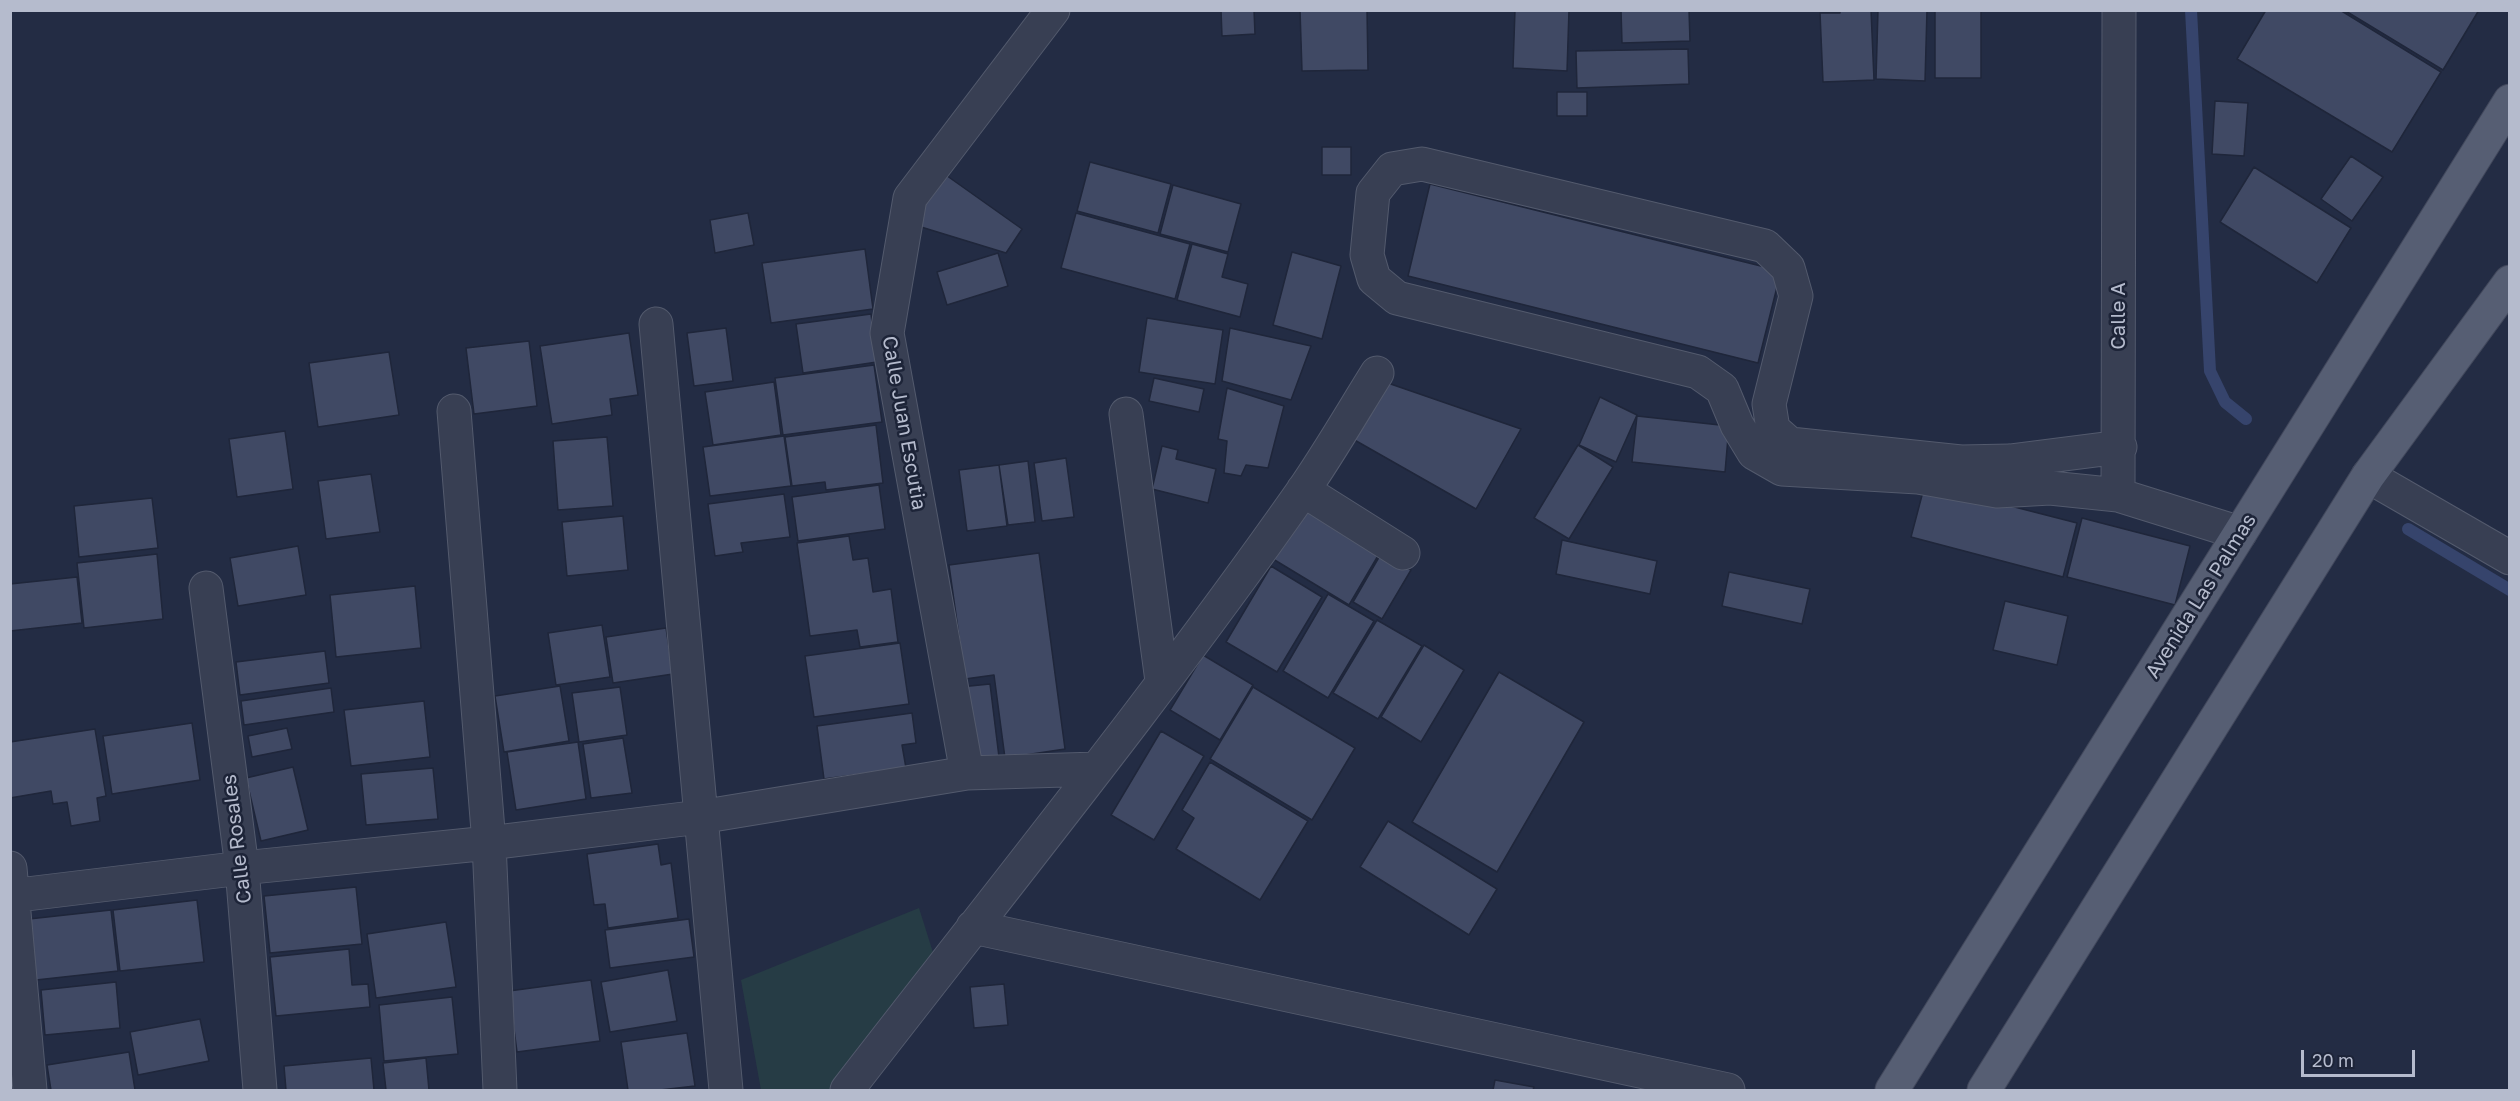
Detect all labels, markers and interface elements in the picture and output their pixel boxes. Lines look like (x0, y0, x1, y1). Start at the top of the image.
street label: Calle A (2107, 282, 2131, 350)
street label: Calle Juan Escutia (877, 334, 931, 512)
street label: Avenida Las Palmas (2141, 509, 2261, 683)
street label: Calle Rosales (217, 773, 257, 905)
scale bar (2304, 1038, 2418, 1076)
text: 20 m (2312, 1049, 2354, 1071)

